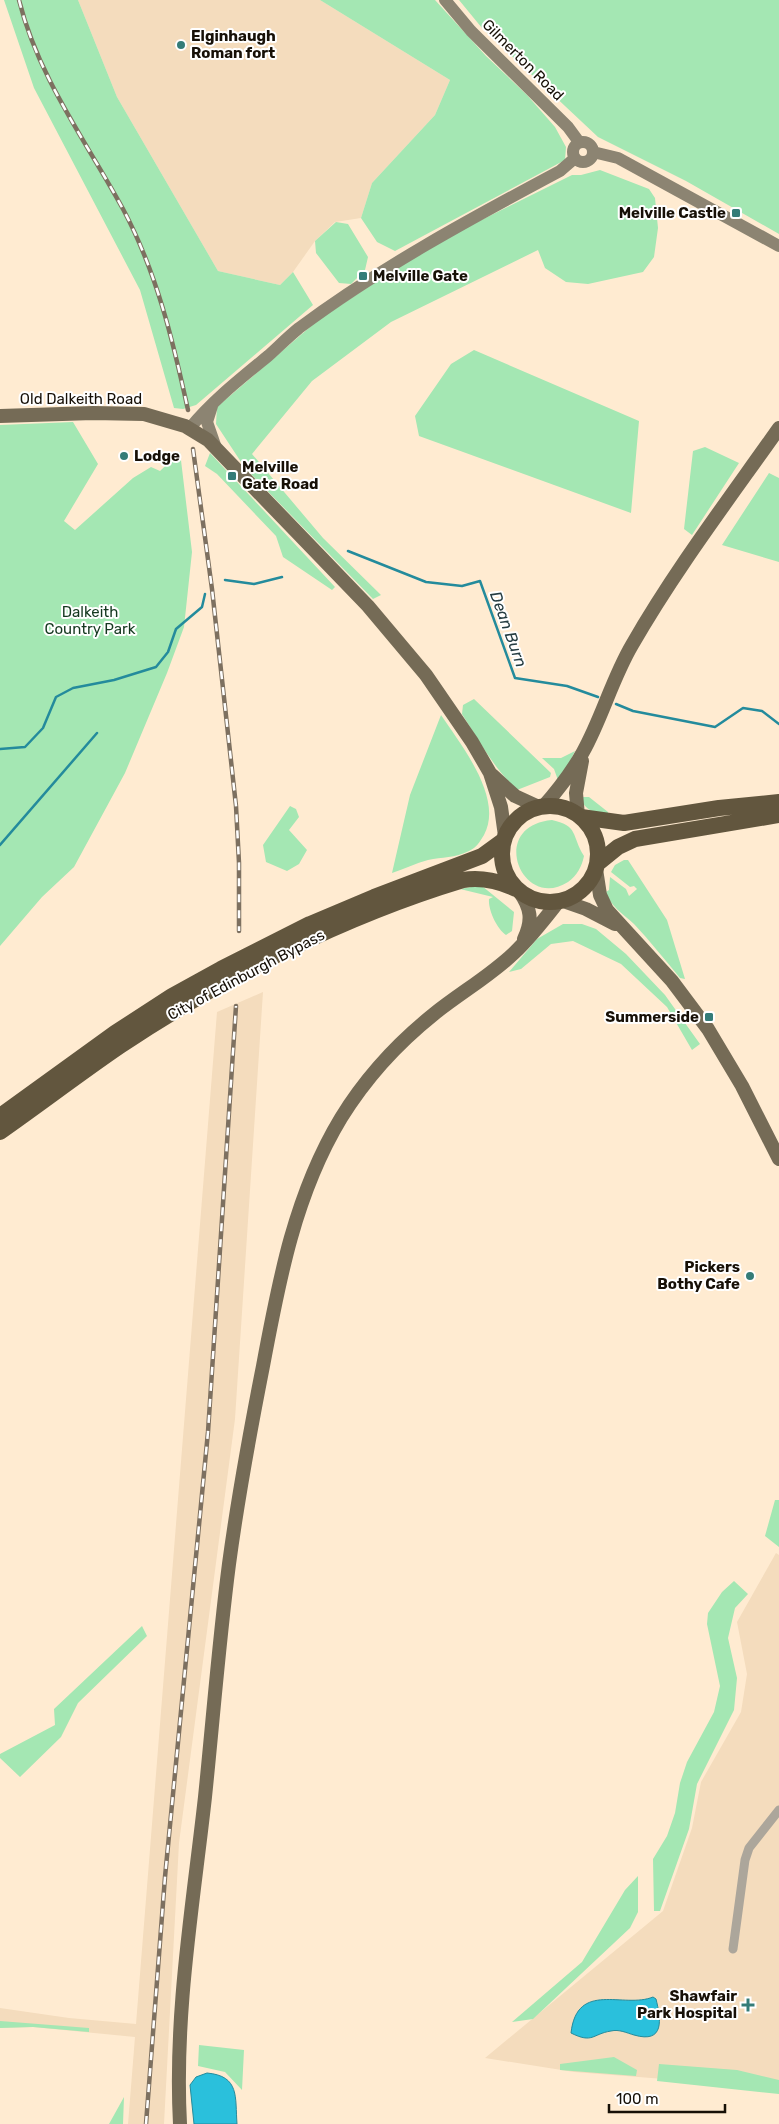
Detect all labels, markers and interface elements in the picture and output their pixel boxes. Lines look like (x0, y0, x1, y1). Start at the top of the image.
street label: Gilmerton Road (479, 16, 567, 104)
place label: Elginhaugh Roman fort (191, 27, 276, 62)
marker: Elginhaugh Roman fort (175, 39, 187, 51)
place label: Melville Castle (619, 204, 726, 222)
marker: Melville Castle (730, 207, 742, 219)
place label: Melville Gate (373, 267, 468, 285)
marker: Melville Gate (357, 270, 369, 282)
street label: Old Dalkeith Road (20, 390, 142, 408)
place label: Lodge (134, 447, 180, 465)
marker: Lodge (118, 450, 130, 462)
place label: Melville Gate Road (242, 458, 318, 493)
marker: Melville Gate Road (226, 470, 238, 482)
water label: Dean Burn (486, 589, 531, 670)
park label: Dalkeith Country Park (45, 603, 136, 638)
street label: City of Edinburgh Bypass (164, 926, 328, 1024)
place label: Summerside (605, 1008, 699, 1026)
marker: Summerside (703, 1011, 715, 1023)
place label: Pickers Bothy Cafe (657, 1258, 740, 1293)
marker: Pickers Bothy Cafe (744, 1270, 756, 1282)
place label: Shawfair Park Hospital (637, 1987, 737, 2022)
marker: Shawfair Park Hospital (741, 1998, 755, 2012)
scale bar (609, 2082, 725, 2114)
text: 100 m (616, 2090, 658, 2108)

